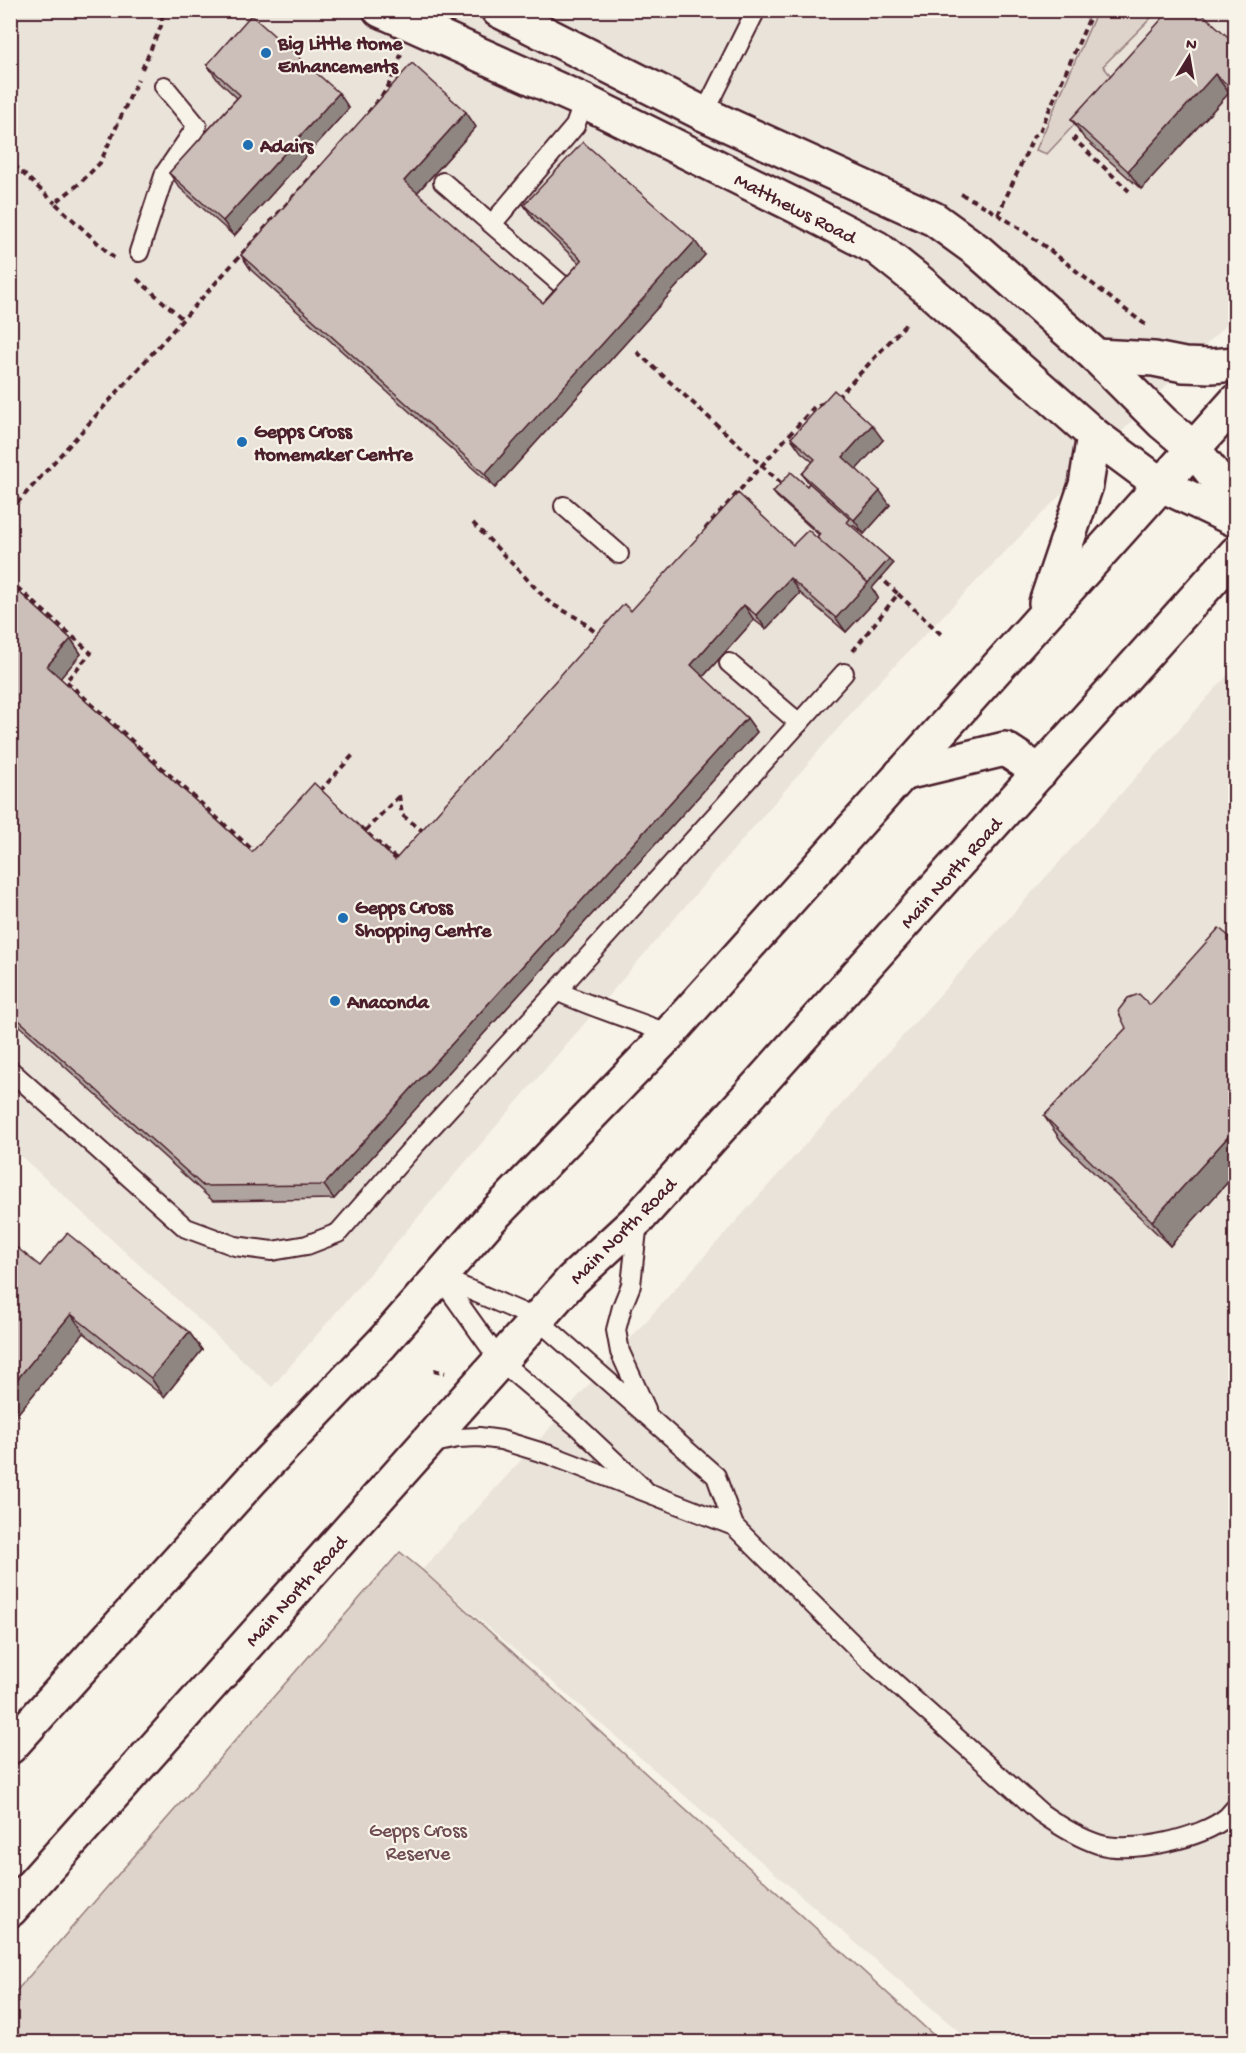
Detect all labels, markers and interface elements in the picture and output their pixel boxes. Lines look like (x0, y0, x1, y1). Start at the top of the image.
north arrow (1159, 27, 1219, 87)
place label: Big Little Home Enhancements (277, 34, 403, 80)
text: N (1184, 35, 1199, 56)
marker: Big Little Home Enhancements (259, 46, 273, 60)
place label: Adairs (259, 137, 315, 160)
marker: Adairs (241, 138, 255, 152)
street label: Matthews Road (730, 170, 861, 252)
place label: Gepps Cross Homemaker Centre (254, 422, 414, 468)
marker: Gepps Cross Homemaker Centre (235, 435, 249, 449)
street label: Main North Road (897, 812, 1010, 935)
place label: Gepps Cross Shopping Centre (355, 898, 492, 944)
marker: Gepps Cross Shopping Centre (336, 911, 350, 925)
place label: Anaconda (346, 993, 430, 1016)
marker: Anaconda (328, 994, 342, 1008)
street label: Main North Road (566, 1173, 684, 1291)
street label: Main North Road (242, 1530, 355, 1653)
park label: Gepps Cross Reserve (369, 1821, 468, 1867)

